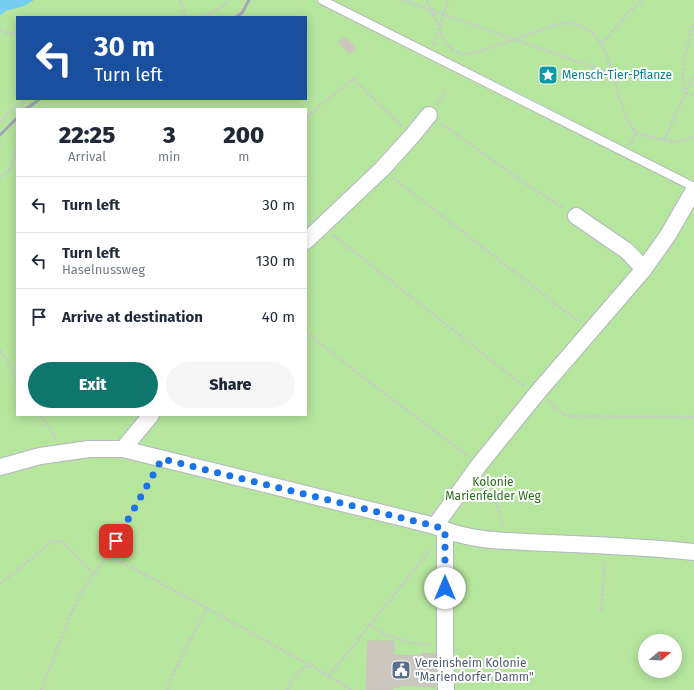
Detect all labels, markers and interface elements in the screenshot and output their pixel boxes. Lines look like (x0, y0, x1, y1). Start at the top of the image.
text: 30 m (94, 30, 155, 63)
icon: left (28, 32, 80, 84)
text: Turn left (94, 64, 163, 86)
place icon: Mensch-Tier-Pflanze (537, 64, 559, 86)
place label: Mensch-Tier-Pflanze (562, 68, 672, 82)
text: 22:25 (59, 121, 115, 149)
text: 3 (163, 121, 176, 149)
text: 200 (223, 121, 264, 149)
text: Arrival (68, 149, 106, 164)
text: min (158, 149, 180, 164)
text: m (238, 149, 249, 164)
icon: left (28, 194, 50, 216)
text: Turn left (62, 196, 120, 214)
text: 30 m (262, 196, 295, 214)
text: Turn left (62, 244, 120, 262)
icon: left (28, 250, 50, 272)
text: 130 m (256, 252, 295, 270)
text: Haselnussweg (62, 262, 145, 277)
icon: arrive (28, 306, 50, 328)
text: Arrive at destination (62, 308, 203, 326)
text: 40 m (262, 308, 295, 326)
button: Exit (28, 362, 158, 408)
button: Share (166, 362, 295, 408)
park label: Kolonie Marienfelder Weg (445, 475, 541, 503)
pin (99, 524, 133, 558)
icon: arrive (105, 530, 127, 552)
position arrow (424, 567, 466, 609)
north arrow (638, 634, 682, 678)
map controls (638, 634, 682, 678)
place label: Vereinsheim Kolonie "Mariendorfer Damm" (415, 656, 534, 684)
public building icon: Vereinsheim Kolonie "Mariendorfer Damm" (390, 659, 412, 681)

